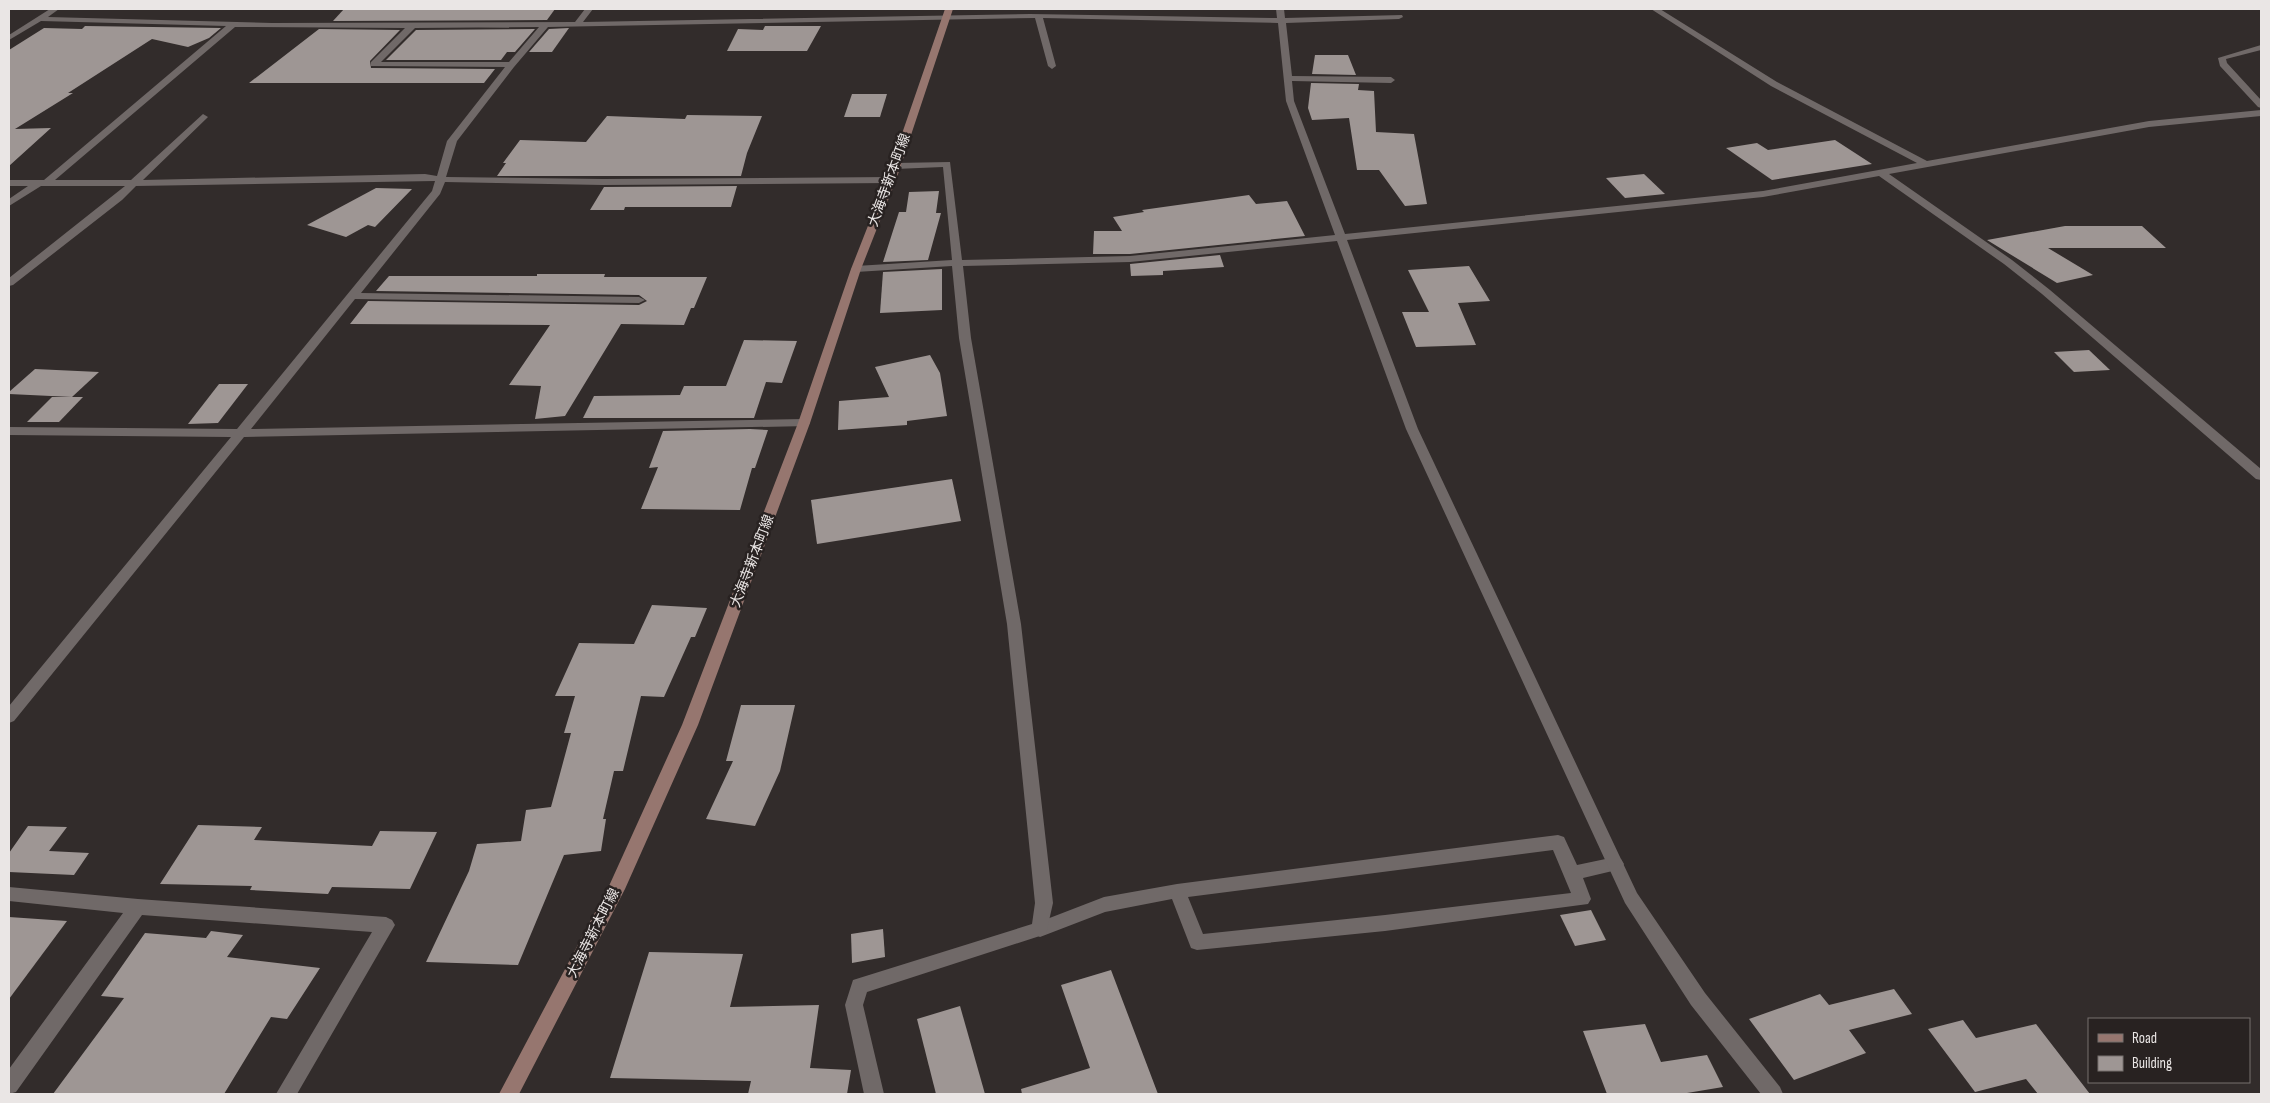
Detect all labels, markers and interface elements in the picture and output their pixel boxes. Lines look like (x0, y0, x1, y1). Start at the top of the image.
street label: 大海寺新本町線 (864, 131, 914, 229)
street label: 大海寺新本町線 (727, 512, 777, 610)
street label: 大海寺新本町線 (563, 885, 623, 981)
legend (2088, 1018, 2250, 1083)
text: Road (2132, 1029, 2157, 1048)
text: Building (2132, 1054, 2172, 1073)

